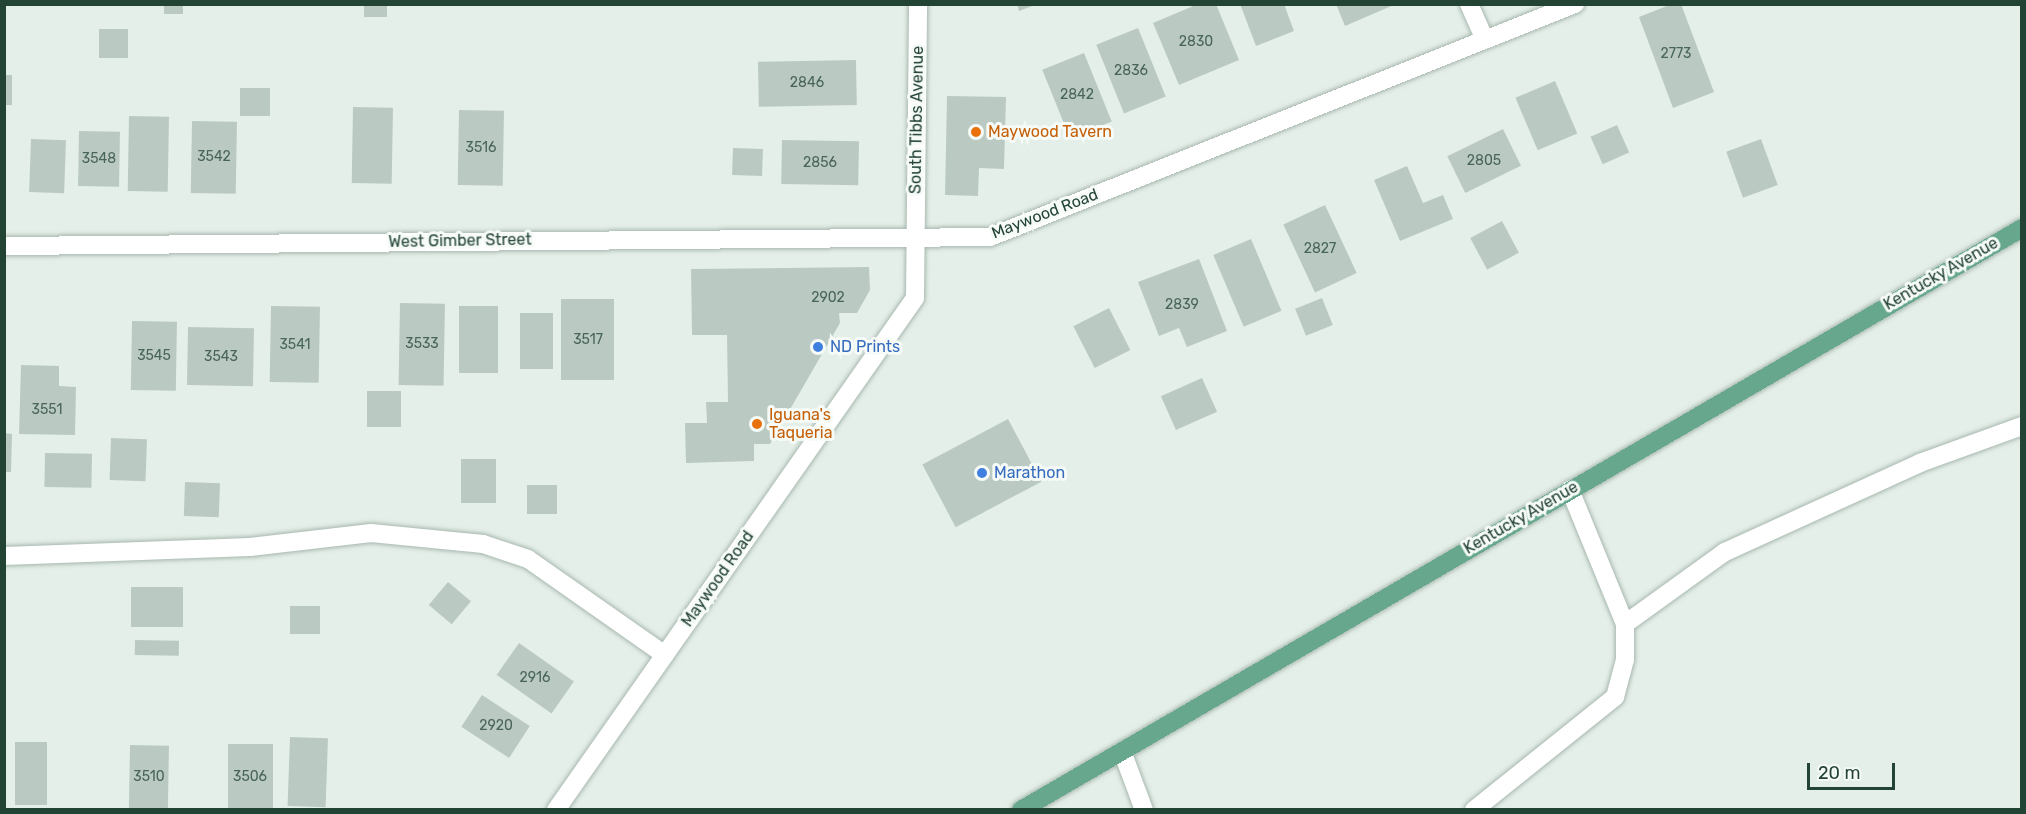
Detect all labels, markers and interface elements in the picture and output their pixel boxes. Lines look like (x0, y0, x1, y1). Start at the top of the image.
house number: 2830 (1179, 34, 1213, 50)
street label: South Tibbs Avenue (906, 45, 928, 195)
house number: 2773 (1661, 46, 1691, 62)
house number: 2836 (1114, 63, 1148, 79)
house number: 2846 (790, 75, 824, 91)
house number: 2842 (1060, 87, 1094, 103)
place label: Maywood Tavern (988, 122, 1112, 142)
marker: Maywood Tavern (969, 125, 983, 139)
house number: 3516 (466, 140, 496, 156)
house number: 3542 (197, 149, 231, 165)
house number: 3548 (82, 151, 116, 167)
house number: 2805 (1467, 153, 1501, 169)
house number: 2856 (803, 155, 837, 171)
street label: Maywood Road (989, 185, 1101, 243)
street label: West Gimber Street (388, 230, 532, 252)
street label: Kentucky Avenue (1880, 233, 2002, 315)
house number: 2827 (1304, 241, 1336, 257)
house number: 2902 (811, 290, 845, 306)
house number: 2839 (1165, 297, 1199, 313)
house number: 3517 (573, 332, 603, 348)
house number: 3533 (405, 336, 439, 352)
house number: 3541 (279, 337, 311, 353)
place label: ND Prints (830, 337, 900, 357)
marker: ND Prints (811, 340, 825, 354)
house number: 3545 (137, 348, 171, 364)
house number: 3543 (204, 349, 238, 365)
house number: 3551 (32, 402, 62, 418)
place label: Iguana's Taqueria (769, 405, 833, 443)
marker: Iguana's Taqueria (750, 417, 764, 431)
place label: Marathon (994, 463, 1065, 483)
marker: Marathon (975, 466, 989, 480)
street label: Kentucky Avenue (1460, 477, 1582, 559)
street label: Maywood Road (678, 527, 758, 631)
house number: 2916 (520, 670, 550, 686)
house number: 2920 (479, 718, 513, 734)
scale bar (1810, 751, 1898, 789)
text: 20 m (1818, 762, 1860, 784)
house number: 3510 (133, 769, 165, 785)
house number: 3506 (233, 769, 267, 785)

